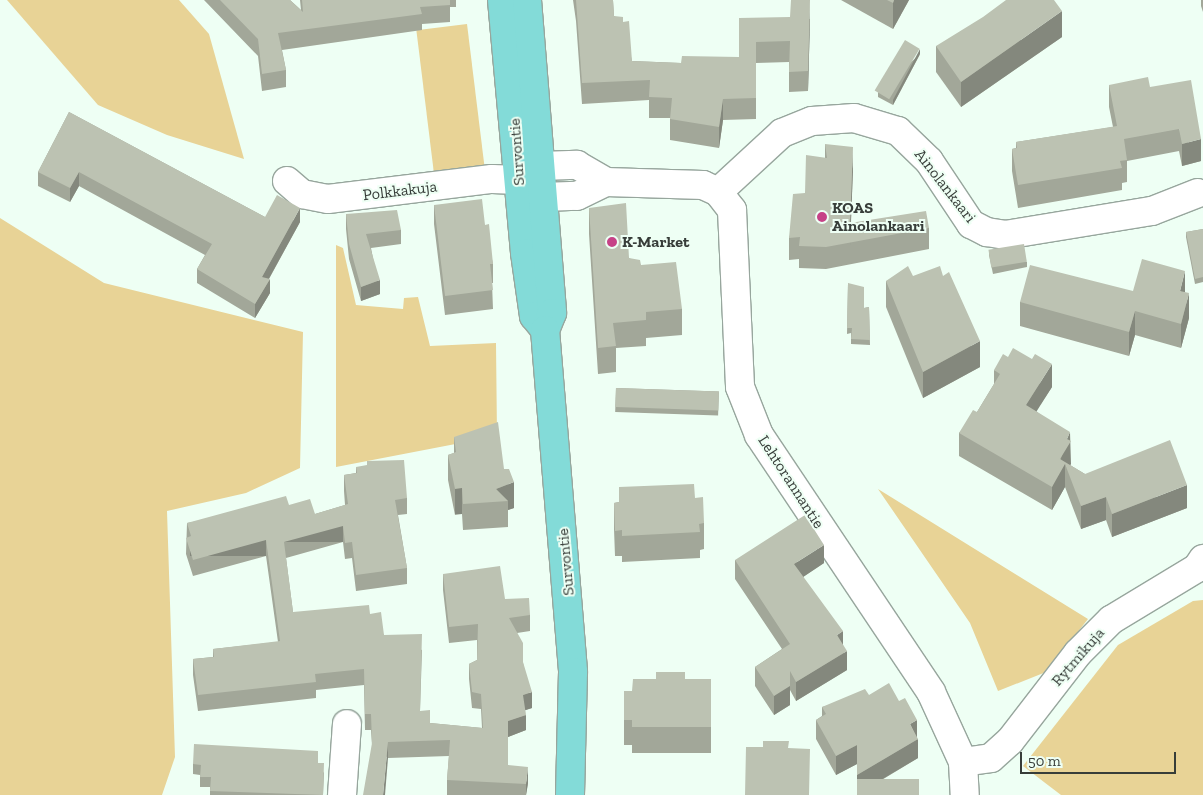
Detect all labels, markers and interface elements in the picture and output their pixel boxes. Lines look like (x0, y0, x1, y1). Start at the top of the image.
street label: Survontie (505, 118, 529, 186)
street label: Ainolankaari (910, 145, 980, 227)
street label: Polkkakuja (362, 177, 438, 205)
place label: KOAS Ainolankaari (832, 198, 925, 236)
marker: KOAS Ainolankaari (816, 211, 828, 223)
place label: K-Market (622, 232, 689, 252)
marker: K-Market (606, 236, 618, 248)
street label: Lehtorannantie (754, 432, 828, 532)
street label: Survontie (553, 528, 579, 596)
street label: Rytmikuja (1047, 624, 1109, 690)
scale bar (1023, 742, 1179, 774)
text: 50 m (1028, 752, 1061, 770)

